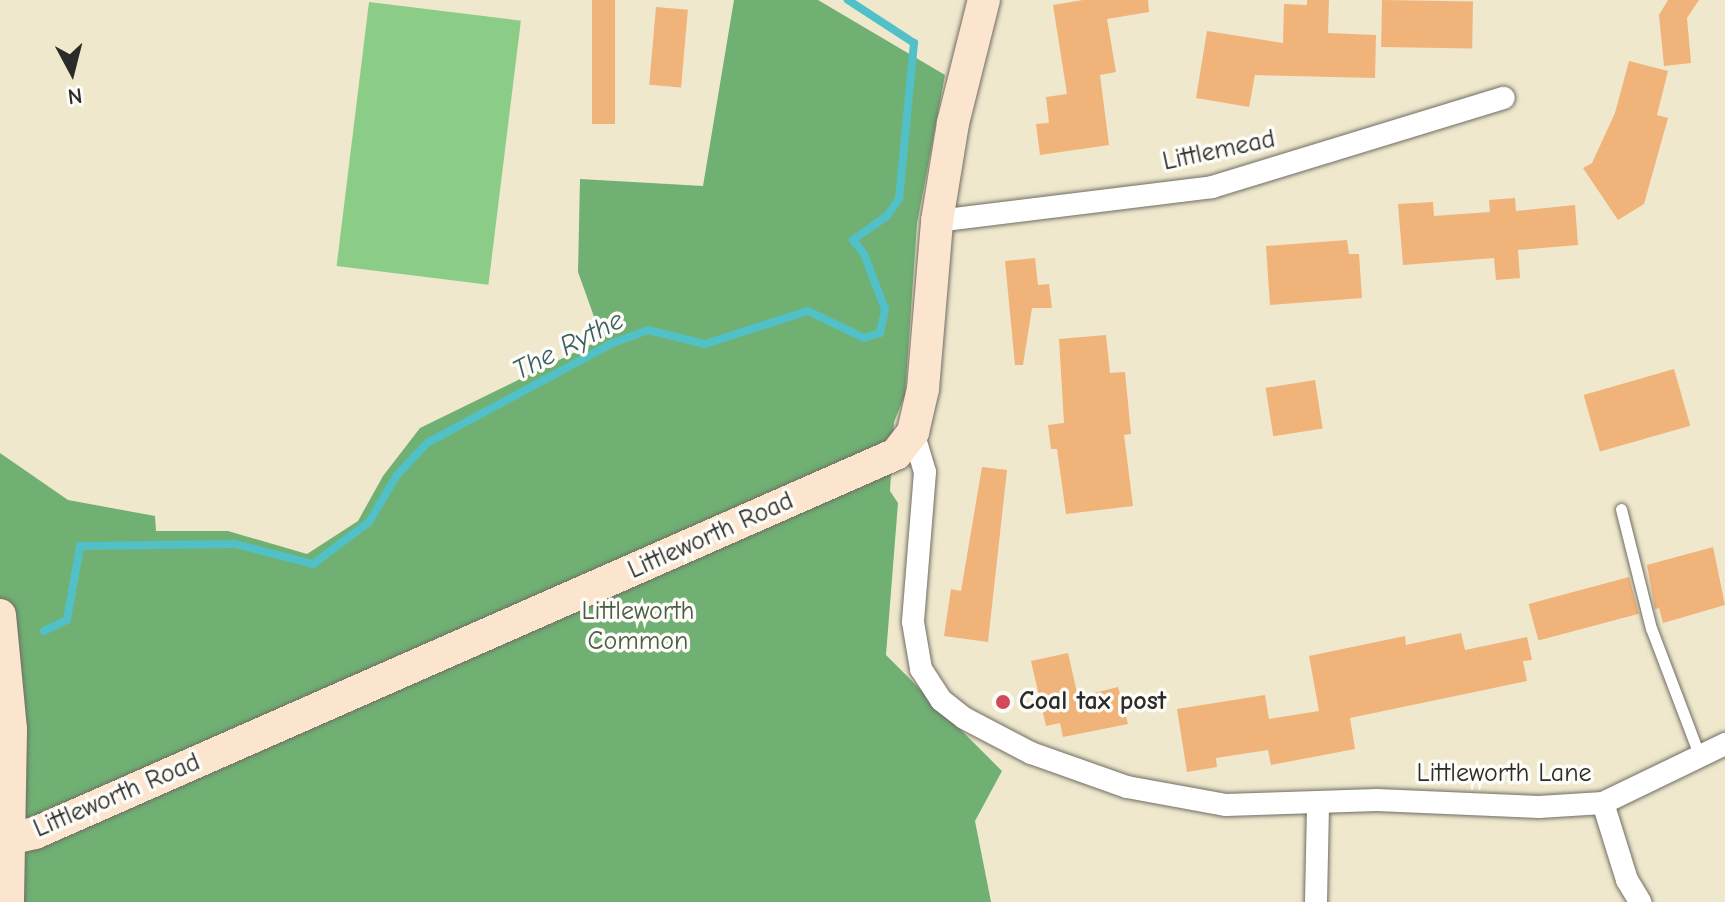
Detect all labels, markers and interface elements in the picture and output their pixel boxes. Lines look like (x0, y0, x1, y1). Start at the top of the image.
north arrow (32, 32, 112, 112)
text: N (66, 82, 84, 110)
street label: Littlemead (1160, 124, 1278, 178)
water label: The Rythe (507, 303, 629, 387)
street label: Littleworth Road (623, 486, 799, 586)
park label: Littleworth Common (581, 596, 695, 658)
place label: Coal tax post (1019, 686, 1166, 718)
marker: Coal tax post (994, 693, 1012, 711)
street label: Littleworth Road (29, 747, 205, 845)
street label: Littleworth Lane (1416, 758, 1592, 790)

